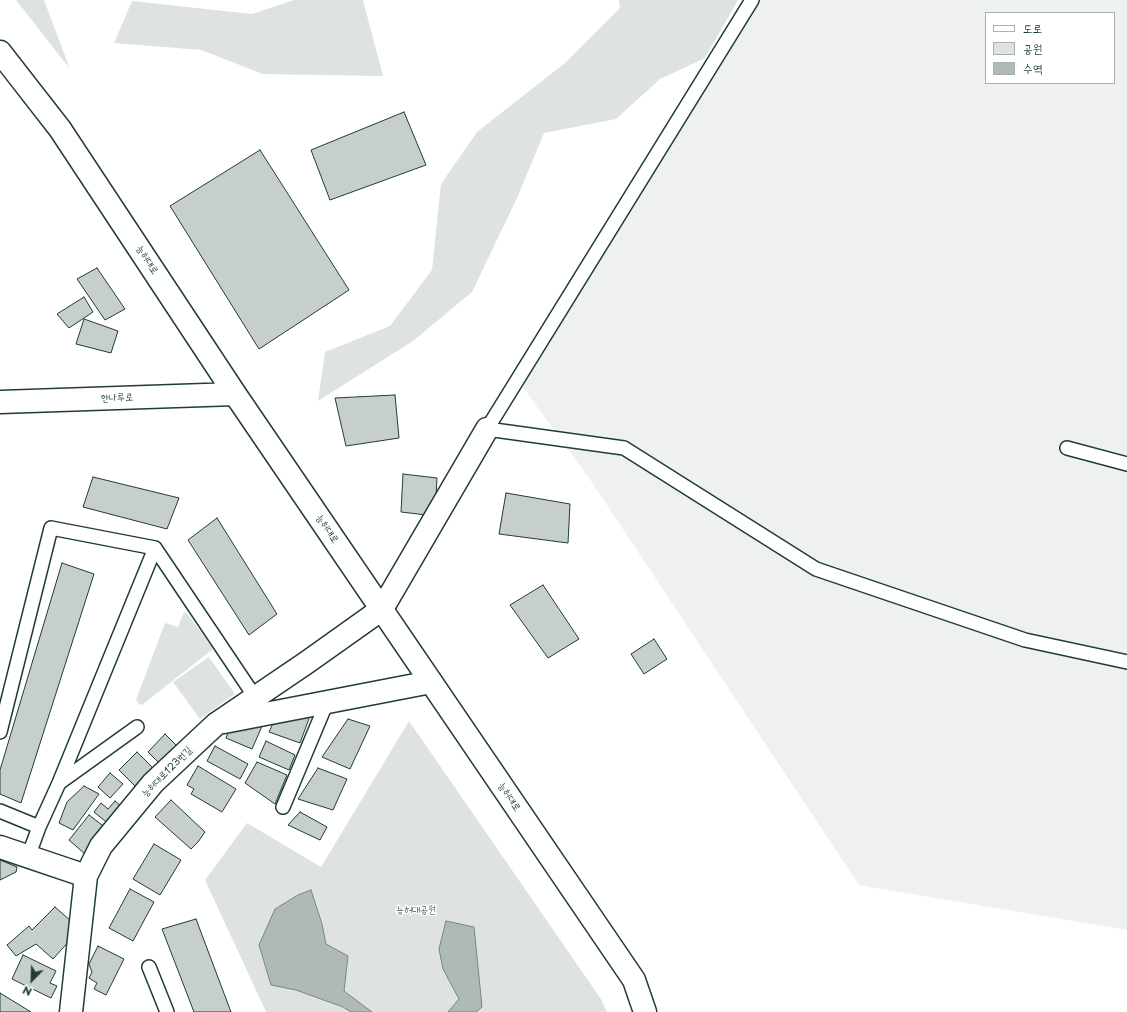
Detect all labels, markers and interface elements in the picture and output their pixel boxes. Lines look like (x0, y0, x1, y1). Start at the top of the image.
legend (985, 12, 1115, 84)
text: 도로 (1023, 19, 1042, 37)
text: 공원 (1023, 39, 1042, 57)
text: 수역 (1023, 59, 1042, 77)
street label: 능허대로 (133, 243, 161, 277)
street label: 한나루로 (101, 391, 133, 405)
street label: 능허대로 (313, 512, 341, 546)
street label: 능허대로123번길 (139, 744, 195, 800)
street label: 능허대로 (495, 780, 523, 814)
park label: 능허대공원 (396, 904, 436, 916)
north arrow (12, 960, 52, 1000)
text: N (20, 982, 34, 1001)

